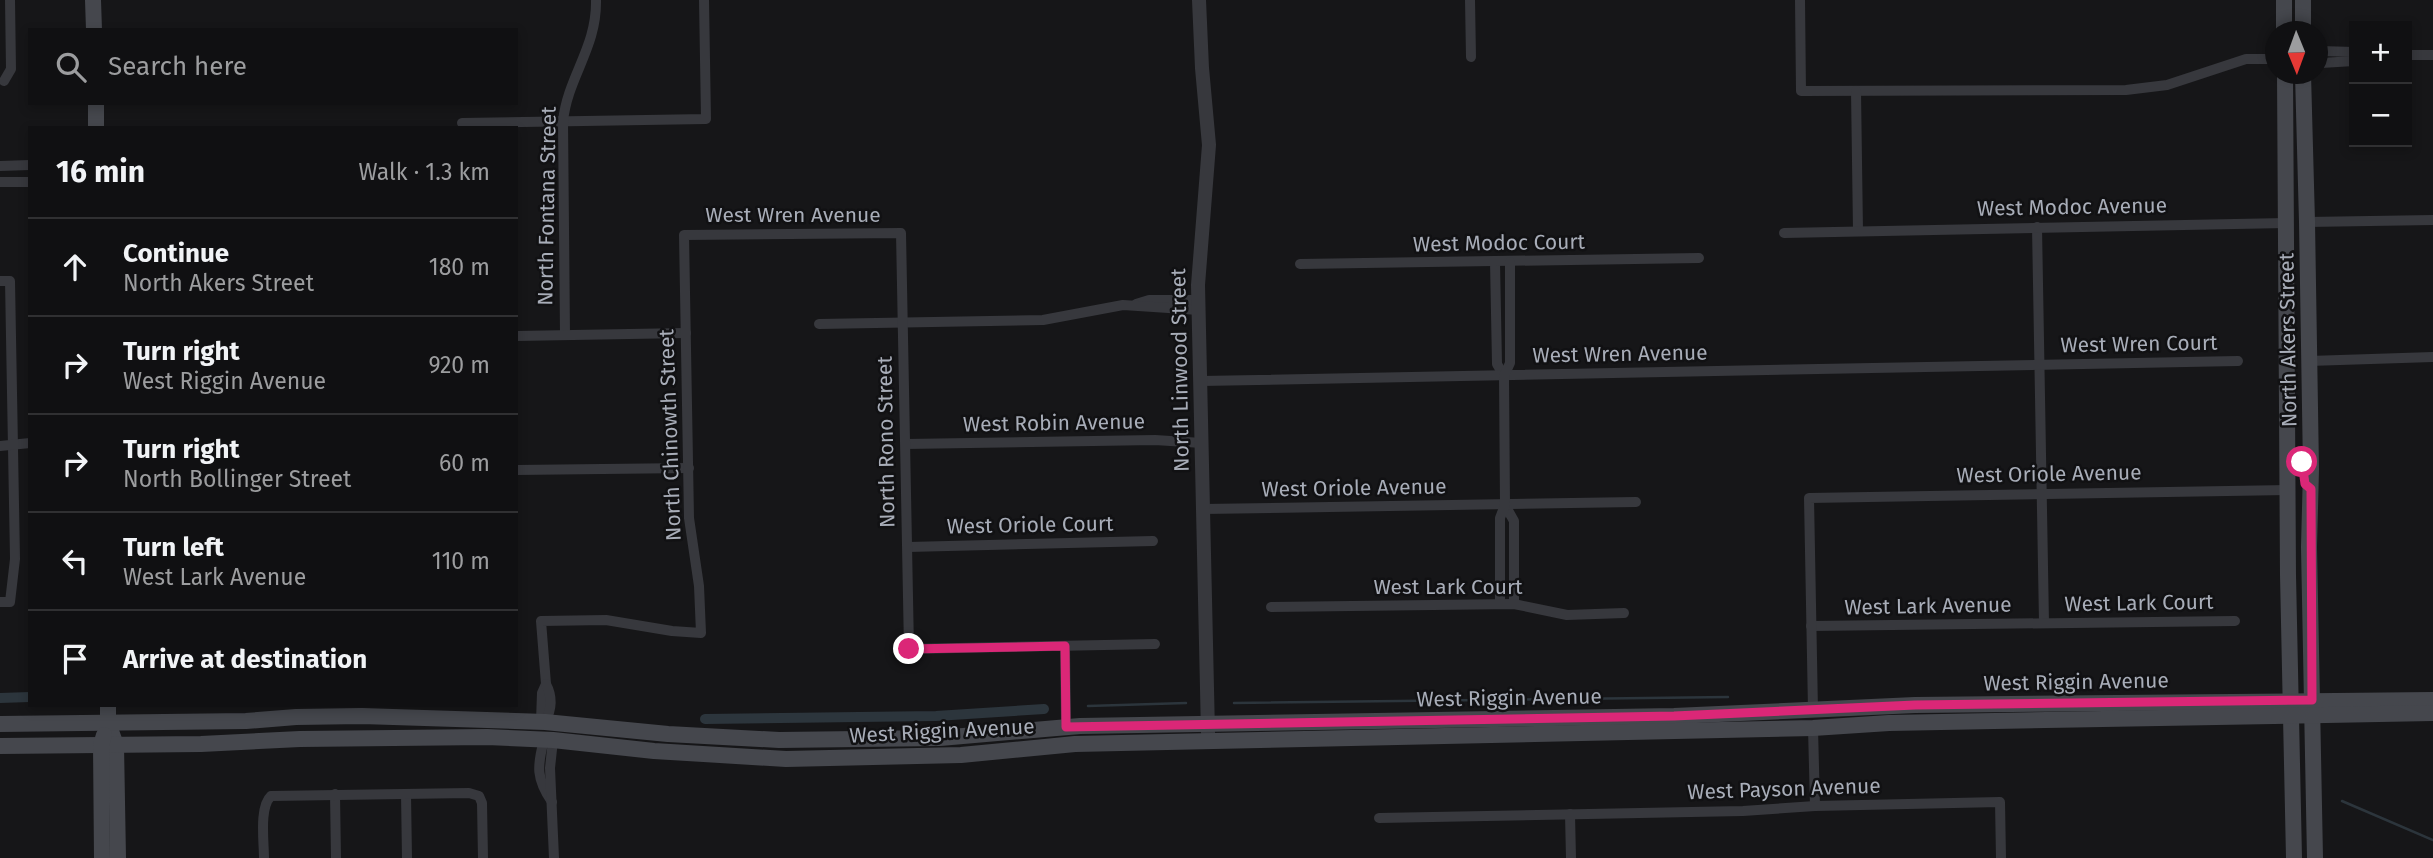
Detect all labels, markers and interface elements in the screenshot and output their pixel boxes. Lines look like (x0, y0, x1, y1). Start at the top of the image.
north arrow (2265, 21, 2328, 84)
map controls (2349, 21, 2412, 147)
button: + (2349, 21, 2412, 84)
search box (28, 28, 518, 105)
icon: search (52, 48, 90, 86)
text: Search here (108, 51, 247, 82)
button: − (2349, 84, 2412, 147)
street label: North Fontana Street (532, 106, 562, 306)
text: 16 min (56, 154, 145, 190)
text: Walk · 1.3 km (358, 158, 490, 186)
street label: West Modoc Avenue (1977, 192, 2167, 222)
street label: West Wren Avenue (705, 202, 881, 228)
street label: West Modoc Court (1413, 228, 1586, 257)
text: Continue (123, 238, 229, 269)
icon: ahead (56, 248, 94, 286)
street label: North Akers Street (2273, 252, 2303, 427)
text: 180 m (429, 253, 490, 281)
street label: North Linwood Street (1165, 268, 1195, 472)
text: North Akers Street (123, 269, 314, 297)
street label: North Chinowth Street (653, 328, 687, 541)
street label: West Wren Court (2060, 330, 2218, 358)
text: Turn right (123, 336, 240, 367)
street label: West Wren Avenue (1532, 339, 1708, 369)
icon: right (56, 346, 94, 384)
text: 920 m (428, 351, 490, 379)
street label: North Rono Street (871, 355, 900, 528)
text: West Riggin Avenue (123, 367, 326, 395)
street label: West Robin Avenue (963, 408, 1145, 438)
text: Turn right (123, 434, 240, 465)
icon: right (56, 444, 94, 482)
route start (2286, 446, 2317, 477)
text: 60 m (439, 449, 490, 477)
street label: West Oriole Avenue (1956, 459, 2142, 489)
text: North Bollinger Street (123, 465, 351, 493)
street label: West Oriole Avenue (1261, 473, 1447, 503)
street label: West Oriole Court (946, 511, 1114, 539)
text: Turn left (123, 532, 224, 563)
icon: left (56, 542, 94, 580)
text: 110 m (432, 547, 490, 575)
text: West Lark Avenue (123, 563, 306, 591)
street label: West Lark Court (1373, 574, 1523, 600)
street label: West Lark Court (2064, 589, 2214, 617)
street label: West Lark Avenue (1844, 592, 2012, 620)
route end (893, 633, 924, 664)
icon: arrive (56, 640, 94, 678)
text: Arrive at destination (123, 644, 367, 675)
street label: West Riggin Avenue (1983, 667, 2169, 697)
street label: West Riggin Avenue (1416, 683, 1602, 713)
street label: West Riggin Avenue (849, 713, 1035, 749)
street label: West Payson Avenue (1687, 773, 1881, 805)

